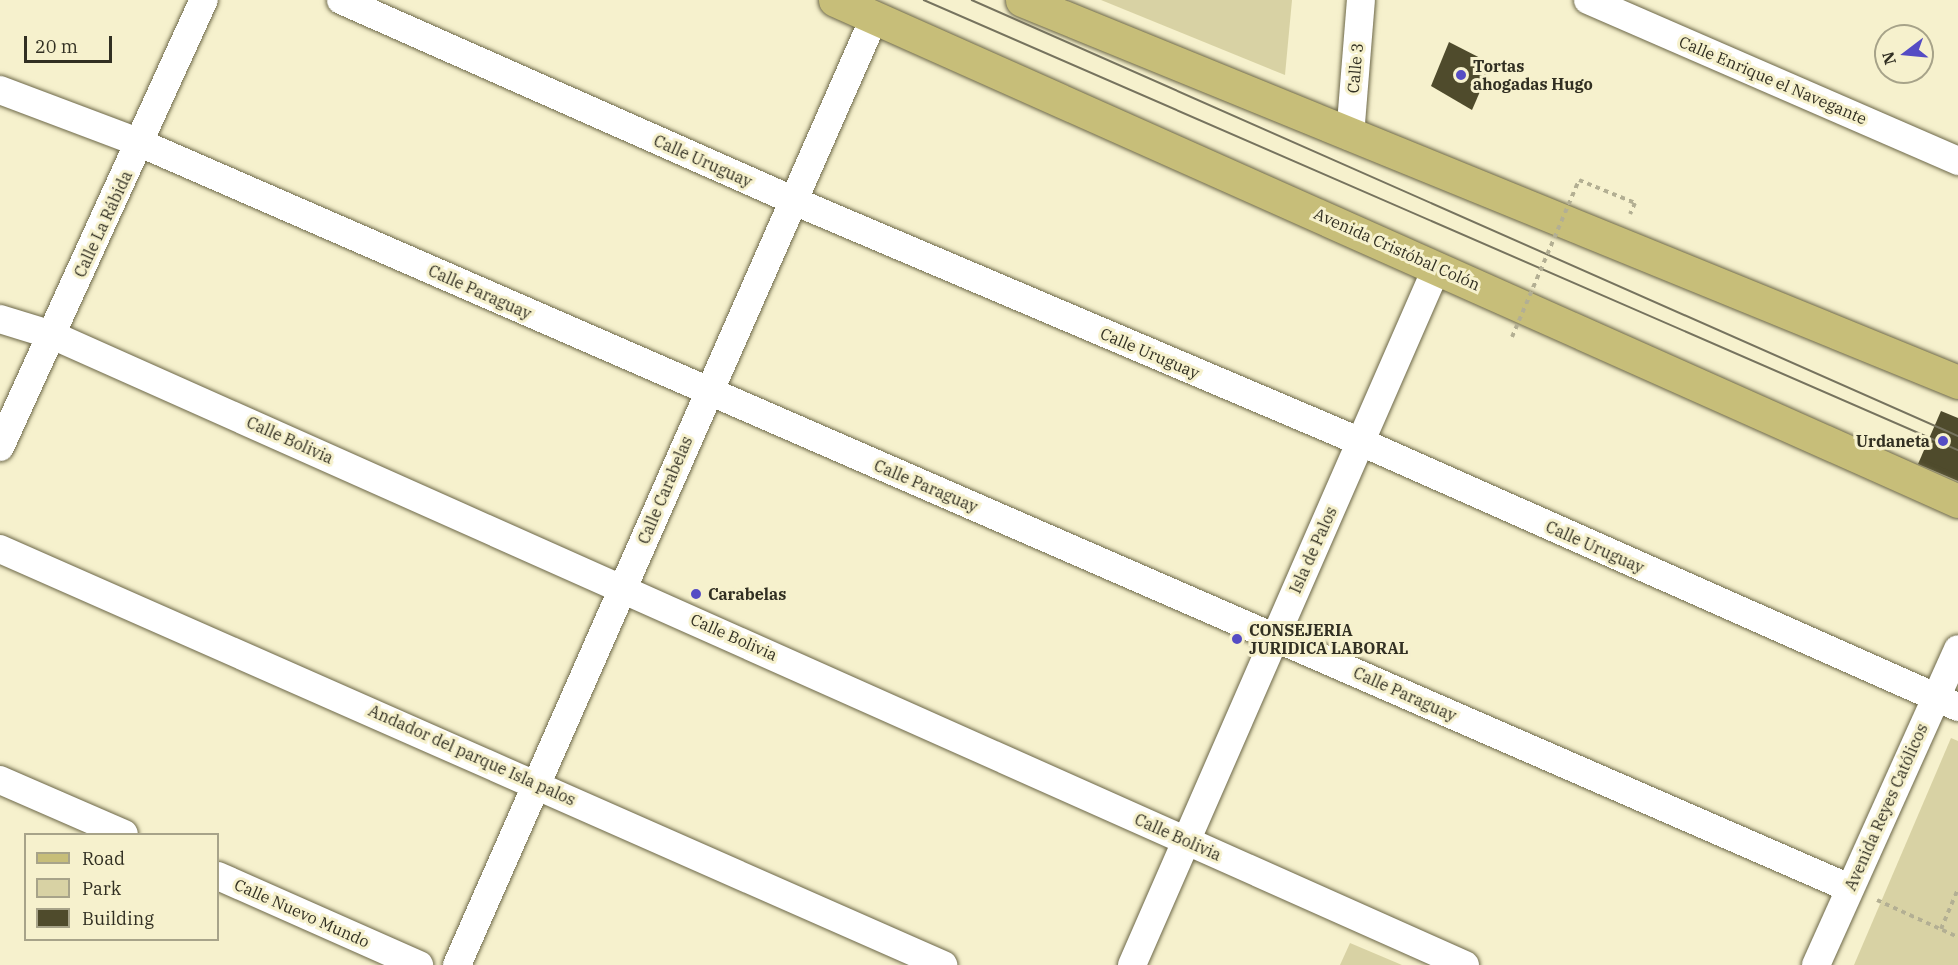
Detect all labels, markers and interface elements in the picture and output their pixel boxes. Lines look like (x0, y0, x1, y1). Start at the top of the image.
scale bar (27, 24, 116, 62)
north arrow (1874, 24, 1934, 84)
street label: Calle Enrique el Navegante (1676, 32, 1870, 128)
text: 20 m (35, 35, 78, 58)
street label: Calle 3 (1343, 42, 1367, 94)
text: N (1877, 50, 1900, 67)
place label: Tortas ahogadas Hugo (1473, 56, 1593, 94)
marker: Tortas ahogadas Hugo (1454, 68, 1468, 82)
street label: Calle Uruguay (651, 131, 755, 191)
street label: Calle La Rábida (70, 168, 136, 280)
street label: Avenida Cristóbal Colón (1311, 204, 1483, 294)
street label: Calle Paraguay (425, 261, 535, 323)
street label: Calle Uruguay (1098, 324, 1202, 382)
street label: Calle Bolivia (244, 412, 336, 468)
place label: Urdaneta (1856, 431, 1930, 451)
marker: Urdaneta (1934, 432, 1952, 450)
street label: Calle Carabelas (634, 433, 696, 547)
street label: Calle Paraguay (871, 456, 981, 516)
street label: Isla de Palos (1285, 504, 1341, 596)
street label: Calle Uruguay (1543, 517, 1647, 577)
place label: Carabelas (708, 584, 786, 604)
marker: Carabelas (689, 587, 703, 601)
street label: Calle Bolivia (688, 609, 780, 665)
place label: CONSEJERIA JURIDICA LABORAL (1249, 620, 1409, 658)
marker: CONSEJERIA JURIDICA LABORAL (1230, 632, 1244, 646)
street label: Calle Paraguay (1350, 663, 1460, 725)
street label: Andador del parque Isla palos (366, 701, 578, 809)
street label: Avenida Reyes Católicos (1840, 721, 1932, 893)
street label: Calle Bolivia (1132, 809, 1224, 865)
legend (24, 833, 219, 941)
text: Road (82, 847, 125, 870)
street label: Calle Nuevo Mundo (232, 875, 372, 951)
text: Park (82, 877, 121, 900)
text: Building (82, 907, 154, 930)

